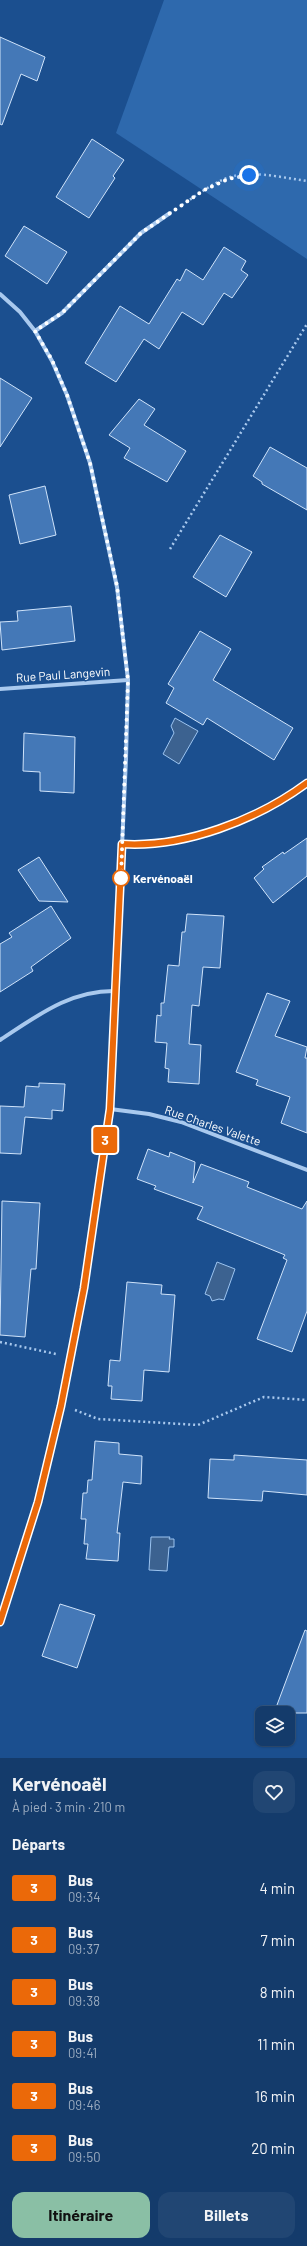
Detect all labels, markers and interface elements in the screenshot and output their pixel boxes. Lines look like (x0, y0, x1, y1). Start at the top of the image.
your location (239, 165, 259, 185)
street label: Rue Paul Langevin (15, 664, 111, 684)
marker: Kervénoaël (112, 869, 130, 887)
place label: Kervénoaël (133, 871, 193, 885)
street label: Rue Charles Valette (163, 1102, 263, 1148)
line badge: 3 (92, 1127, 118, 1153)
text: 3 (101, 1131, 109, 1148)
map controls (255, 1706, 295, 1746)
button: layers (255, 1706, 295, 1746)
button: heart (253, 1771, 295, 1813)
text: Kervénoaël (12, 1772, 107, 1795)
text: À pied · 3 min · 210 m (12, 1799, 125, 1815)
text: Départs (12, 1835, 65, 1853)
text: Bus (68, 1871, 93, 1889)
text: 3 (30, 1879, 38, 1896)
text: 4 min (259, 1879, 295, 1897)
text: 09:34 (68, 1889, 100, 1905)
text: Bus (68, 1923, 93, 1941)
text: 3 (30, 1931, 38, 1948)
text: 7 min (261, 1931, 295, 1949)
text: 09:37 (68, 1941, 99, 1957)
text: Bus (68, 1975, 93, 1993)
text: 3 (30, 1983, 38, 2000)
text: 8 min (260, 1983, 295, 2001)
text: 09:38 (68, 1993, 100, 2009)
text: Bus (68, 2027, 93, 2045)
text: 3 (30, 2035, 38, 2052)
text: 11 min (257, 2035, 295, 2053)
text: 09:41 (68, 2045, 97, 2061)
text: Bus (68, 2079, 93, 2097)
text: 3 (30, 2087, 38, 2104)
text: 16 min (255, 2087, 295, 2105)
text: 09:46 (68, 2097, 100, 2113)
text: Bus (68, 2131, 93, 2149)
text: 3 (30, 2139, 38, 2156)
text: 20 min (251, 2139, 295, 2157)
text: 09:50 (68, 2149, 101, 2165)
button: Itinéraire (12, 2192, 150, 2238)
button: Billets (158, 2192, 295, 2238)

